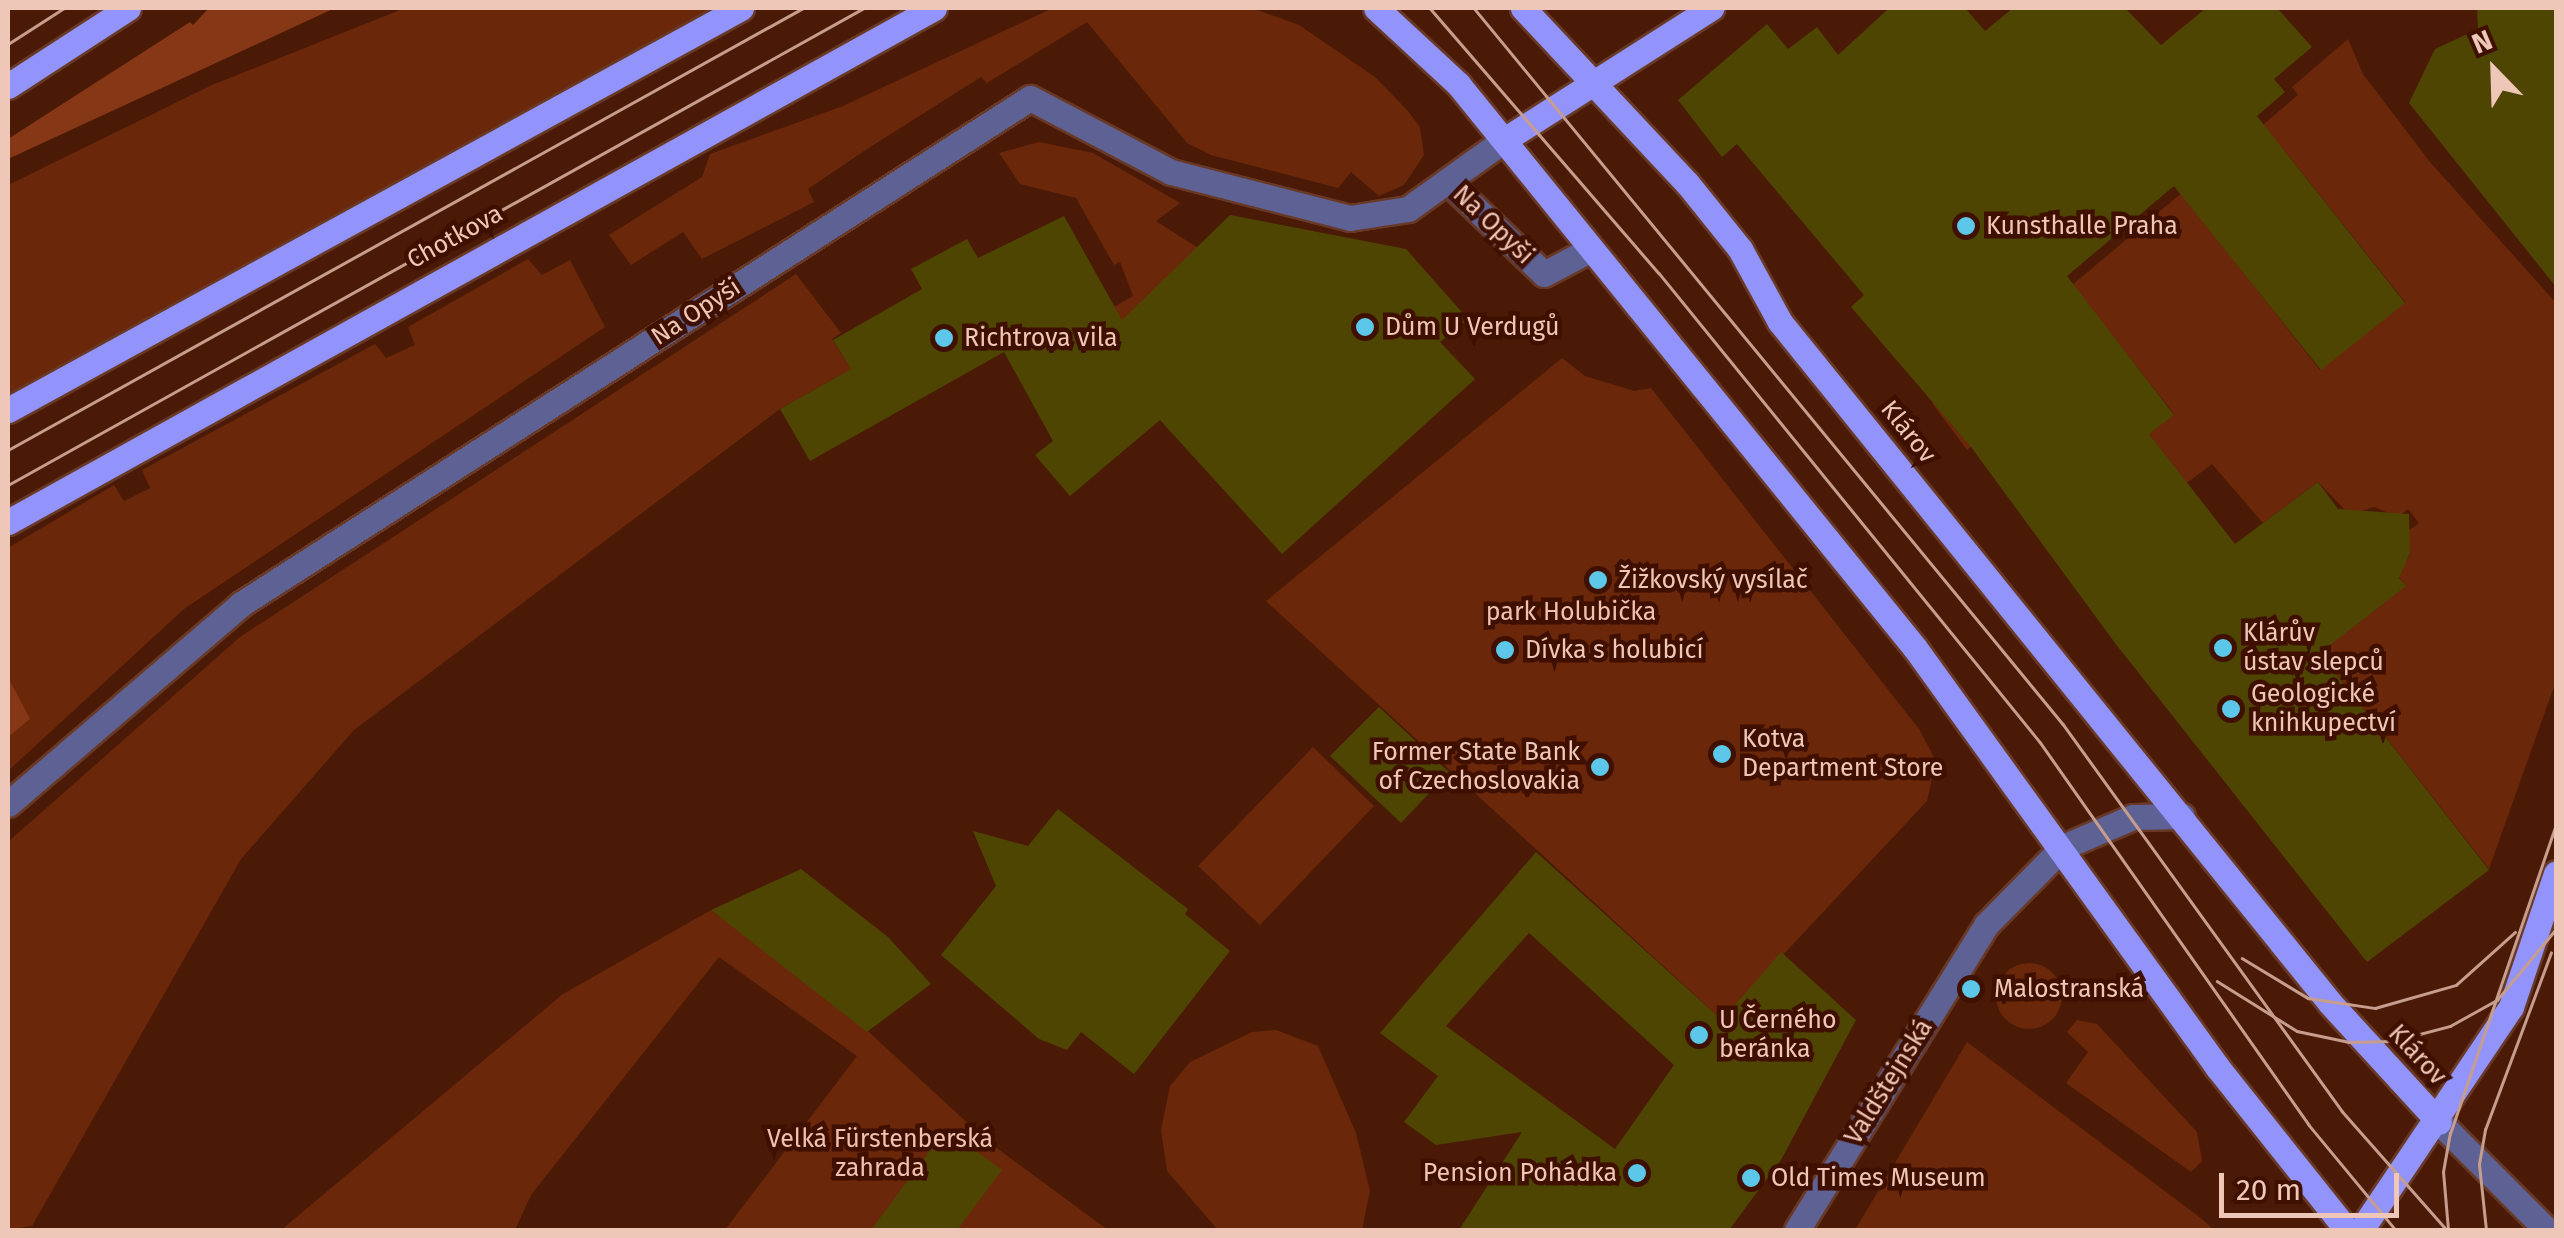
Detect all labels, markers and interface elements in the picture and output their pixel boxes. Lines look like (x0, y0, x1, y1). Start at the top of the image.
north arrow (2444, 20, 2544, 120)
text: N (2467, 23, 2497, 61)
street label: Na Opyši (1447, 179, 1539, 271)
street label: Chotkova (402, 199, 508, 275)
place label: Kunsthalle Praha (1986, 211, 2178, 241)
marker: Kunsthalle Praha (1955, 215, 1977, 237)
street label: Na Opyši (646, 272, 746, 352)
place label: Dům U Verdugů (1385, 312, 1559, 342)
marker: Dům U Verdugů (1354, 316, 1376, 338)
place label: Richtrova vila (964, 323, 1117, 353)
marker: Richtrova vila (933, 327, 955, 349)
street label: Klárov (1874, 395, 1942, 469)
place label: Žižkovský vysílač (1618, 565, 1808, 595)
marker: Žižkovský vysílač (1587, 569, 1609, 591)
park label: park Holubička (1486, 597, 1656, 627)
place label: Klárův ústav slepců (2243, 619, 2384, 678)
place label: Dívka s holubicí (1525, 635, 1703, 665)
marker: Klárův ústav slepců (2212, 637, 2234, 659)
marker: Dívka s holubicí (1494, 639, 1516, 661)
place label: Geologické knihkupectví (2251, 680, 2396, 739)
marker: Geologické knihkupectví (2220, 698, 2242, 720)
place label: Kotva Department Store (1742, 725, 1943, 784)
place label: Former State Bank of Czechoslovakia (1372, 738, 1580, 797)
marker: Kotva Department Store (1711, 743, 1733, 765)
marker: Former State Bank of Czechoslovakia (1589, 756, 1611, 778)
place label: Malostranská (1994, 974, 2144, 1004)
marker: Malostranská (1958, 976, 1984, 1002)
place label: U Černého beránka (1719, 1006, 1836, 1065)
street label: Valdštejnská (1839, 1014, 1939, 1150)
street label: Klárov (2382, 1019, 2452, 1091)
marker: U Černého beránka (1688, 1024, 1710, 1046)
park label: Velká Fürstenberská zahrada (767, 1125, 993, 1184)
scale bar (2224, 1153, 2404, 1215)
place label: Pension Pohádka (1423, 1158, 1617, 1188)
marker: Pension Pohádka (1626, 1162, 1648, 1184)
place label: Old Times Museum (1771, 1163, 1986, 1193)
marker: Old Times Museum (1740, 1167, 1762, 1189)
text: 20 m (2236, 1172, 2301, 1208)

